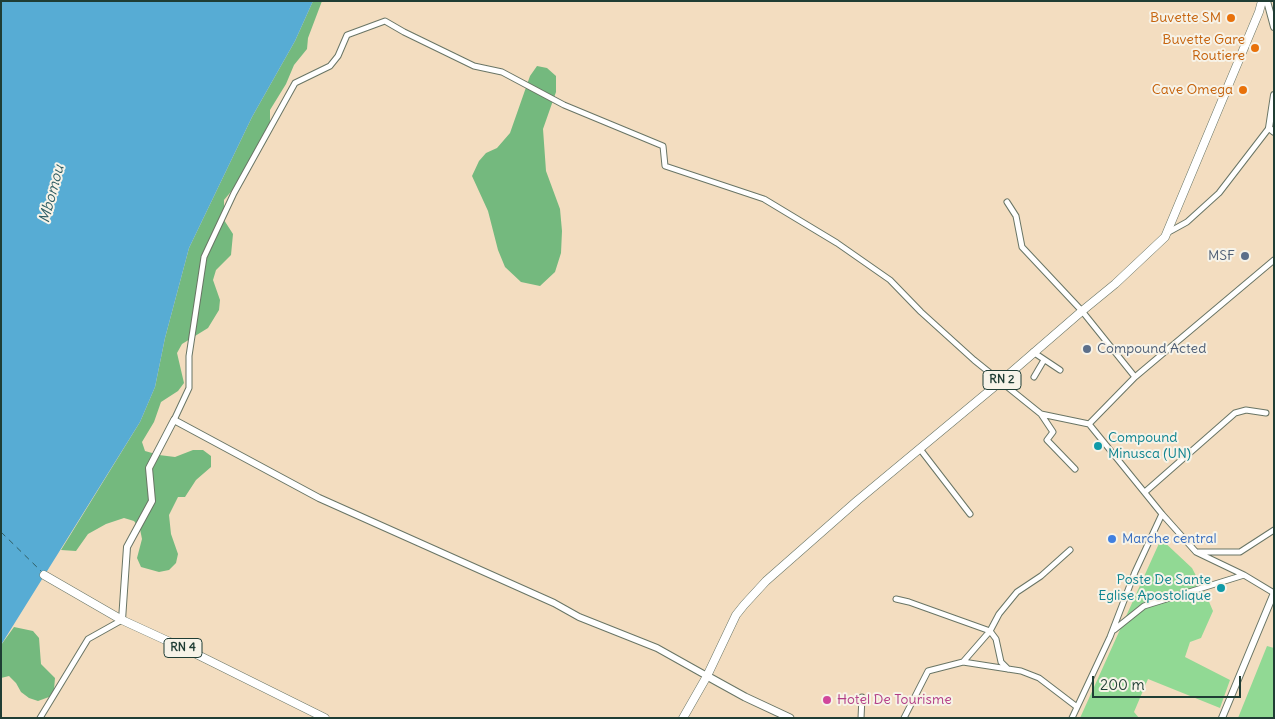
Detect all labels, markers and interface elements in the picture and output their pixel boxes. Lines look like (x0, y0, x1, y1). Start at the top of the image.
place label: Buvette SM (1150, 10, 1221, 26)
marker: Buvette SM (1225, 12, 1237, 24)
place label: Buvette Gare Routiere (1162, 32, 1245, 64)
marker: Buvette Gare Routiere (1249, 42, 1261, 54)
place label: Cave Omega (1152, 82, 1233, 98)
marker: Cave Omega (1237, 84, 1249, 96)
water label: Mbomou (36, 163, 68, 225)
place label: MSF (1208, 248, 1235, 264)
marker: MSF (1239, 250, 1251, 262)
place label: Compound Acted (1097, 341, 1206, 357)
marker: Compound Acted (1081, 343, 1093, 355)
road number: RN 2 (983, 370, 1021, 390)
place label: Compound Minusca (UN) (1108, 430, 1191, 462)
marker: Compound Minusca (UN) (1092, 440, 1104, 452)
place label: Marche central (1122, 531, 1217, 547)
marker: Marche central (1106, 533, 1118, 545)
place label: Poste De Sante Eglise Apostolique (1098, 572, 1211, 604)
marker: Poste De Sante Eglise Apostolique (1215, 582, 1227, 594)
road number: RN 4 (164, 638, 202, 658)
scale bar (1095, 666, 1244, 698)
text: 200 m (1100, 675, 1145, 694)
place label: Hotel De Tourisme (837, 692, 952, 708)
marker: Hotel De Tourisme (821, 694, 833, 706)

